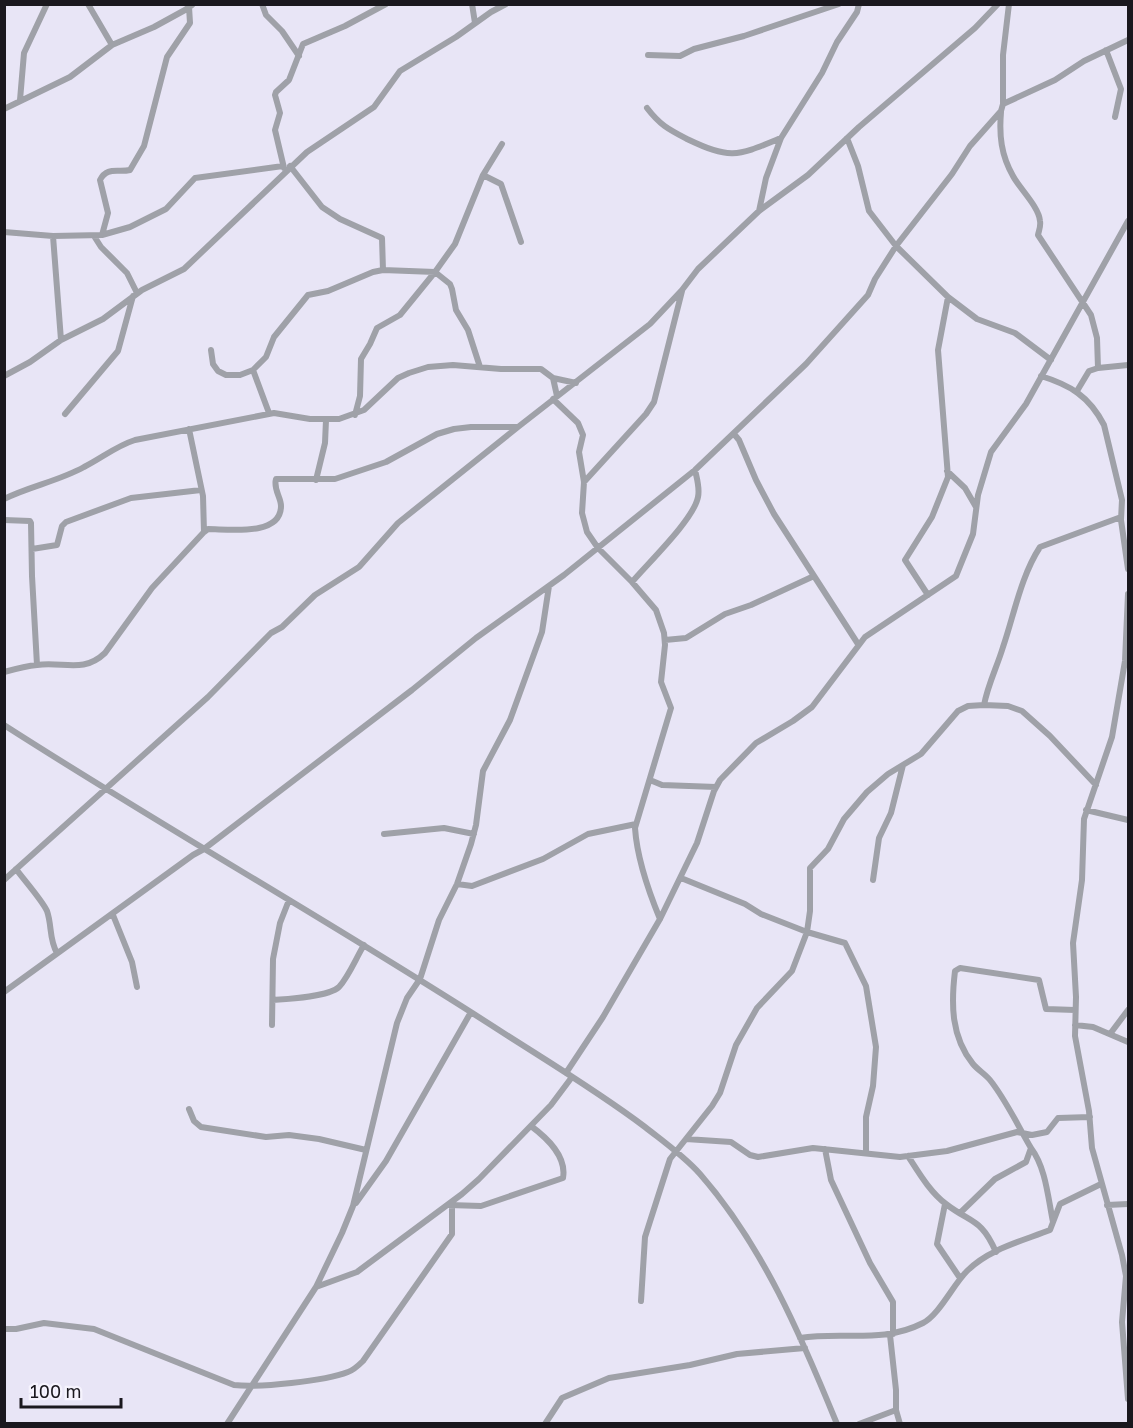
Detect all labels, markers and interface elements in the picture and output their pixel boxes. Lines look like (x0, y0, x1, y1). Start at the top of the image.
scale bar (21, 1371, 122, 1409)
text: 100 m (30, 1380, 81, 1402)

